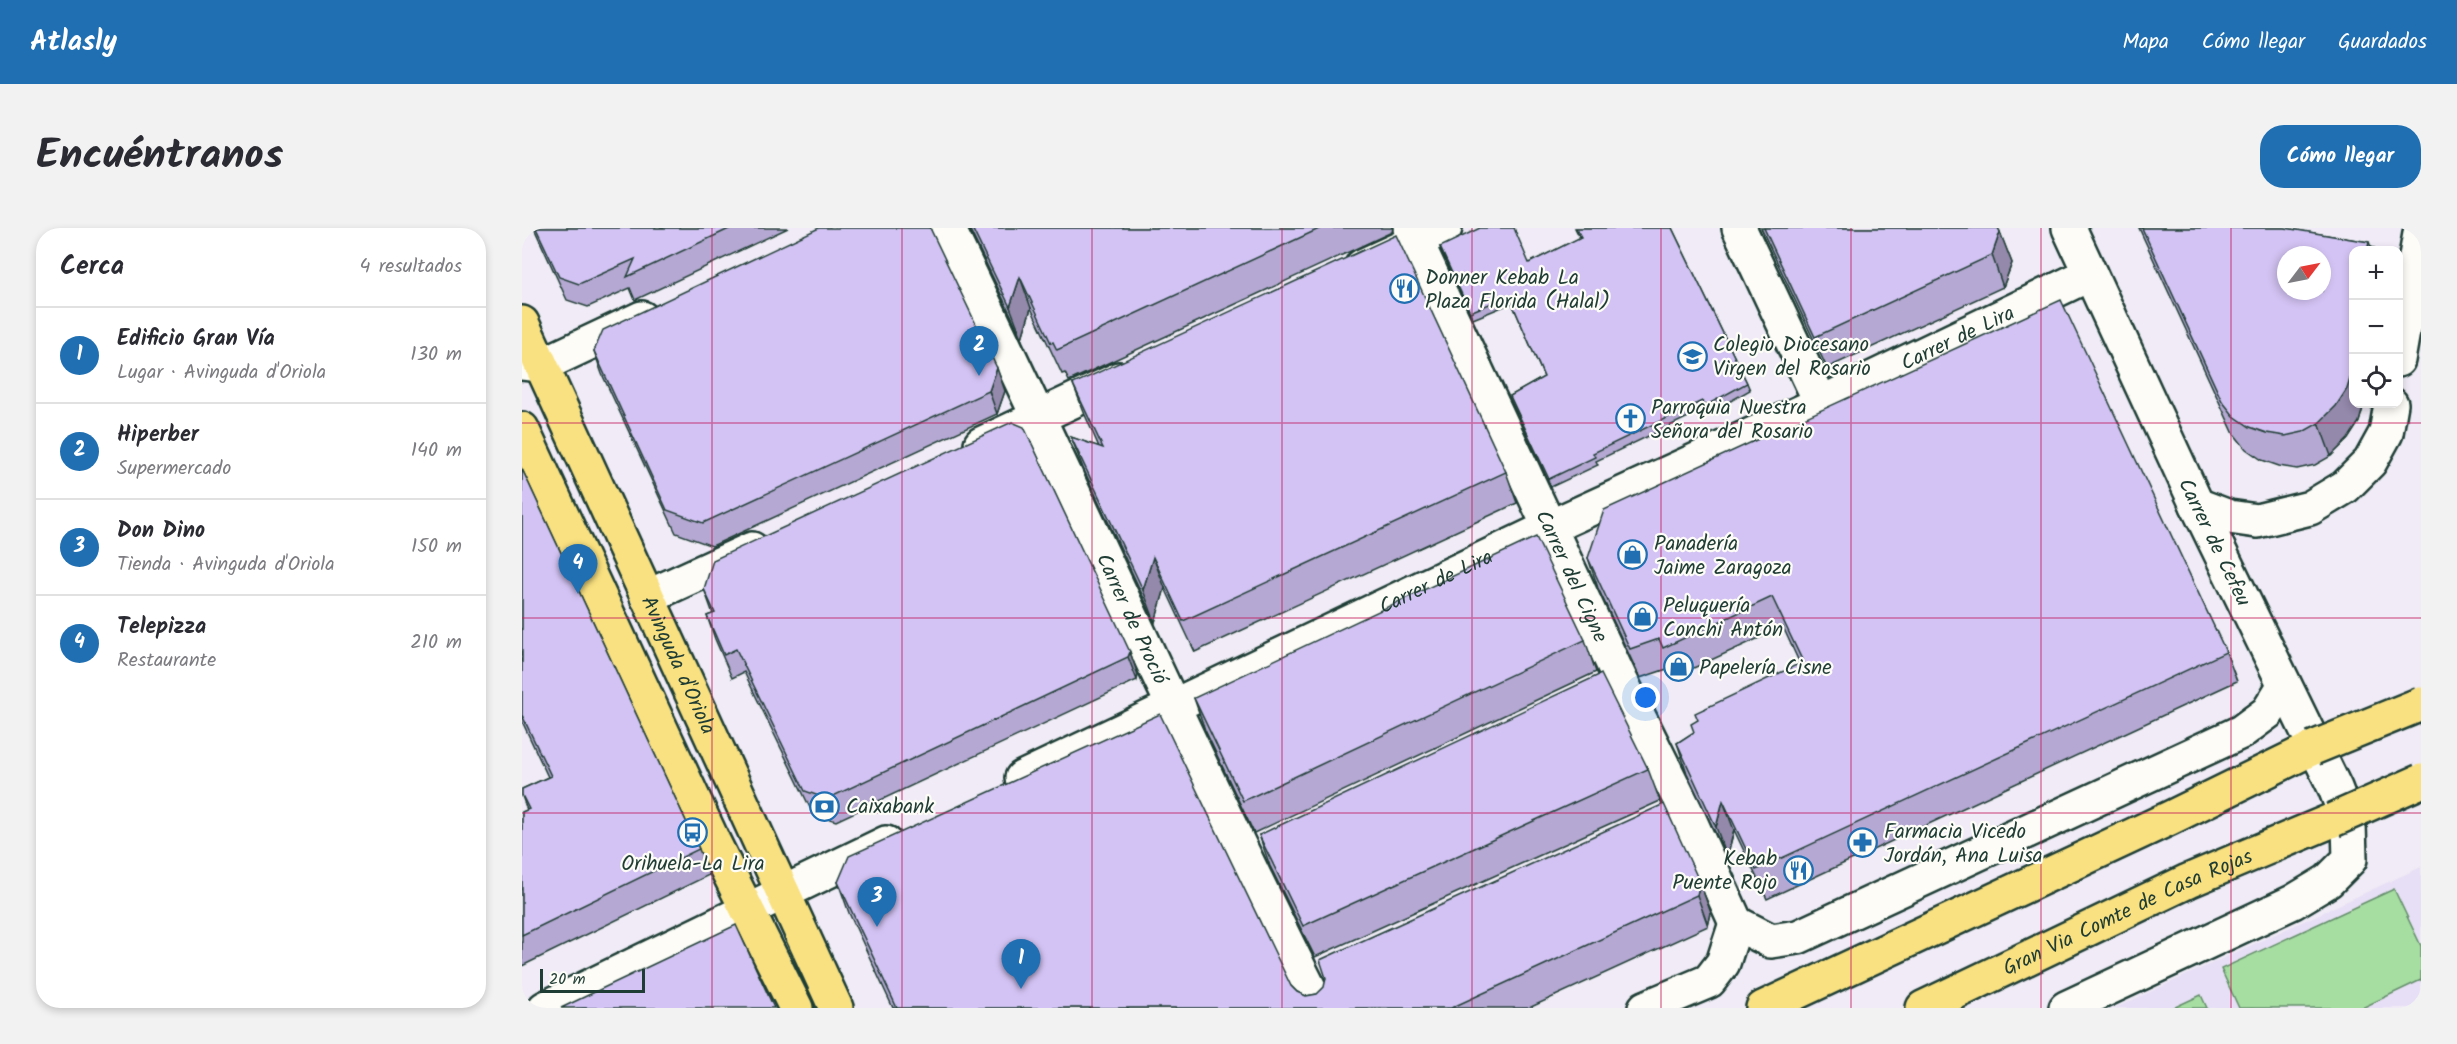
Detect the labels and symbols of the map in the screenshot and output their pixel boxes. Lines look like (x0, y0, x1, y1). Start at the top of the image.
north arrow (2277, 246, 2331, 300)
place label: Donner Kebab La Plaza Florida (Halal) (1425, 262, 1610, 319)
restaurant icon: Donner Kebab La Plaza Florida (Halal) (1388, 273, 1420, 305)
street label: Carrer de Lira (1896, 297, 2021, 380)
pin: 2 (960, 326, 998, 376)
place label: Colegio Diocesano Virgen del Rosario (1713, 329, 1871, 386)
school or university icon: Colegio Diocesano Virgen del Rosario (1676, 340, 1708, 372)
place label: Parroquia Nuestra Señora del Rosario (1651, 392, 1813, 449)
church icon: Parroquia Nuestra Señora del Rosario (1614, 403, 1646, 435)
street label: Carrer de Cefeu (2168, 473, 2259, 612)
street label: Carrer del Cigne (1526, 505, 1616, 649)
place label: Panadería Jaime Zaragoza (1654, 528, 1792, 585)
shop icon: Panadería Jaime Zaragoza (1617, 539, 1649, 571)
street label: Carrer de Lira (1374, 541, 1499, 624)
pin: 4 (558, 544, 598, 594)
street label: Carrer de Proció (1086, 548, 1176, 692)
place label: Peluquería Conchi Antón (1663, 590, 1783, 647)
street label: Avinguda d'Oriola (631, 591, 723, 740)
shop icon: Peluquería Conchi Antón (1626, 601, 1658, 633)
shop icon: Papelería Cisne (1662, 651, 1694, 683)
place label: Papelería Cisne (1699, 652, 1832, 685)
your location (1631, 683, 1660, 712)
bank icon: Caixabank (809, 790, 841, 822)
place label: Caixabank (846, 791, 934, 824)
bus stop icon: Orihuela-La Lira (677, 816, 709, 848)
place label: Farmacia Vicedo Jordán, Ana Luisa (1884, 816, 2043, 873)
pharmacy icon: Farmacia Vicedo Jordán, Ana Luisa (1847, 827, 1879, 859)
street label: Gran Via Comte de Casa Rojas (1997, 841, 2258, 985)
place label: Kebab Puente Rojo (1672, 843, 1777, 900)
place label: Orihuela-La Lira (621, 848, 765, 881)
restaurant icon: Kebab Puente Rojo (1782, 854, 1814, 886)
pin: 3 (858, 878, 896, 927)
pin: 1 (1002, 940, 1040, 989)
scale bar (540, 966, 645, 994)

